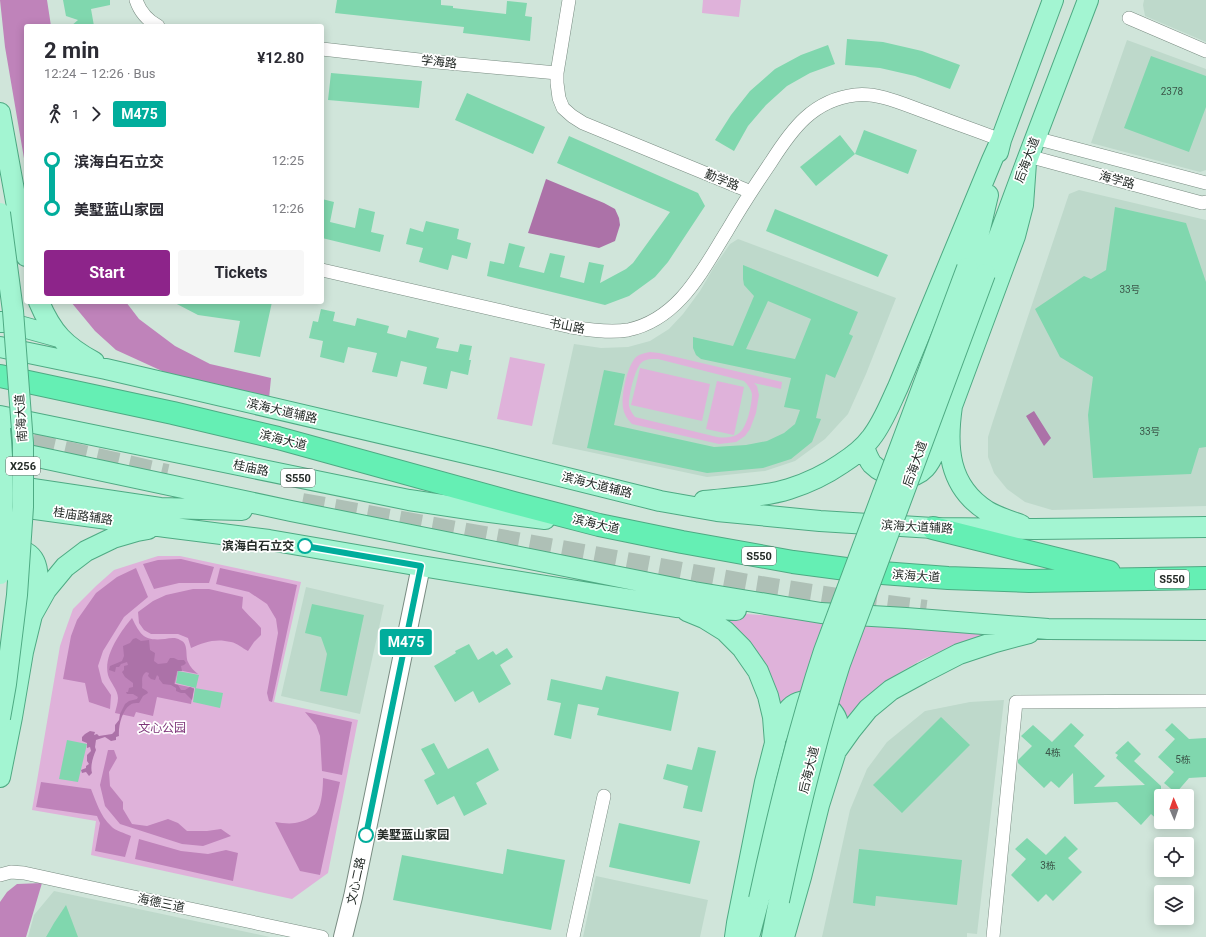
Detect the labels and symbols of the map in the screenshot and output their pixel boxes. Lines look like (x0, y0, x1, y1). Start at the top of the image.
street label: 学海路 (420, 53, 458, 71)
house number: 2378 (1161, 86, 1184, 97)
street label: 后海大道 (1012, 135, 1042, 185)
street label: 勤学路 (703, 167, 741, 193)
street label: 海学路 (1098, 169, 1136, 191)
house number: 33号 (1119, 284, 1141, 295)
street label: 书山路 (548, 316, 586, 336)
street label: 南海大道 (12, 394, 30, 442)
street label: 滨海大道辅路 (245, 396, 319, 426)
house number: 33号 (1139, 426, 1161, 437)
street label: 滨海大道 (258, 427, 308, 453)
street label: 后海大道 (900, 439, 930, 489)
road number: X256 (6, 457, 40, 475)
street label: 桂庙路 (232, 457, 270, 479)
road number: S550 (281, 469, 315, 487)
street label: 滨海大道辅路 (560, 469, 634, 501)
street label: 桂庙路辅路 (52, 505, 114, 527)
street label: 滨海大道 (571, 512, 621, 536)
street label: 滨海大道辅路 (881, 518, 953, 536)
marker: 滨海白石立交 (297, 538, 313, 554)
place label: 滨海白石立交 (222, 539, 294, 553)
road number: S550 (742, 547, 776, 565)
street label: 滨海大道 (892, 567, 940, 585)
road number: S550 (1155, 570, 1189, 588)
line badge: M475 (378, 629, 434, 655)
park label: 文心公园 (138, 721, 186, 735)
street label: 后海大道 (796, 745, 822, 795)
house number: 4栋 (1045, 747, 1061, 758)
house number: 5栋 (1175, 754, 1191, 765)
north arrow (1154, 789, 1194, 829)
marker: 美墅蓝山家园 (358, 827, 374, 843)
place label: 美墅蓝山家园 (377, 828, 449, 842)
street label: 文心二路 (344, 856, 368, 906)
house number: 3栋 (1040, 860, 1056, 871)
street label: 海德三道 (136, 891, 186, 915)

